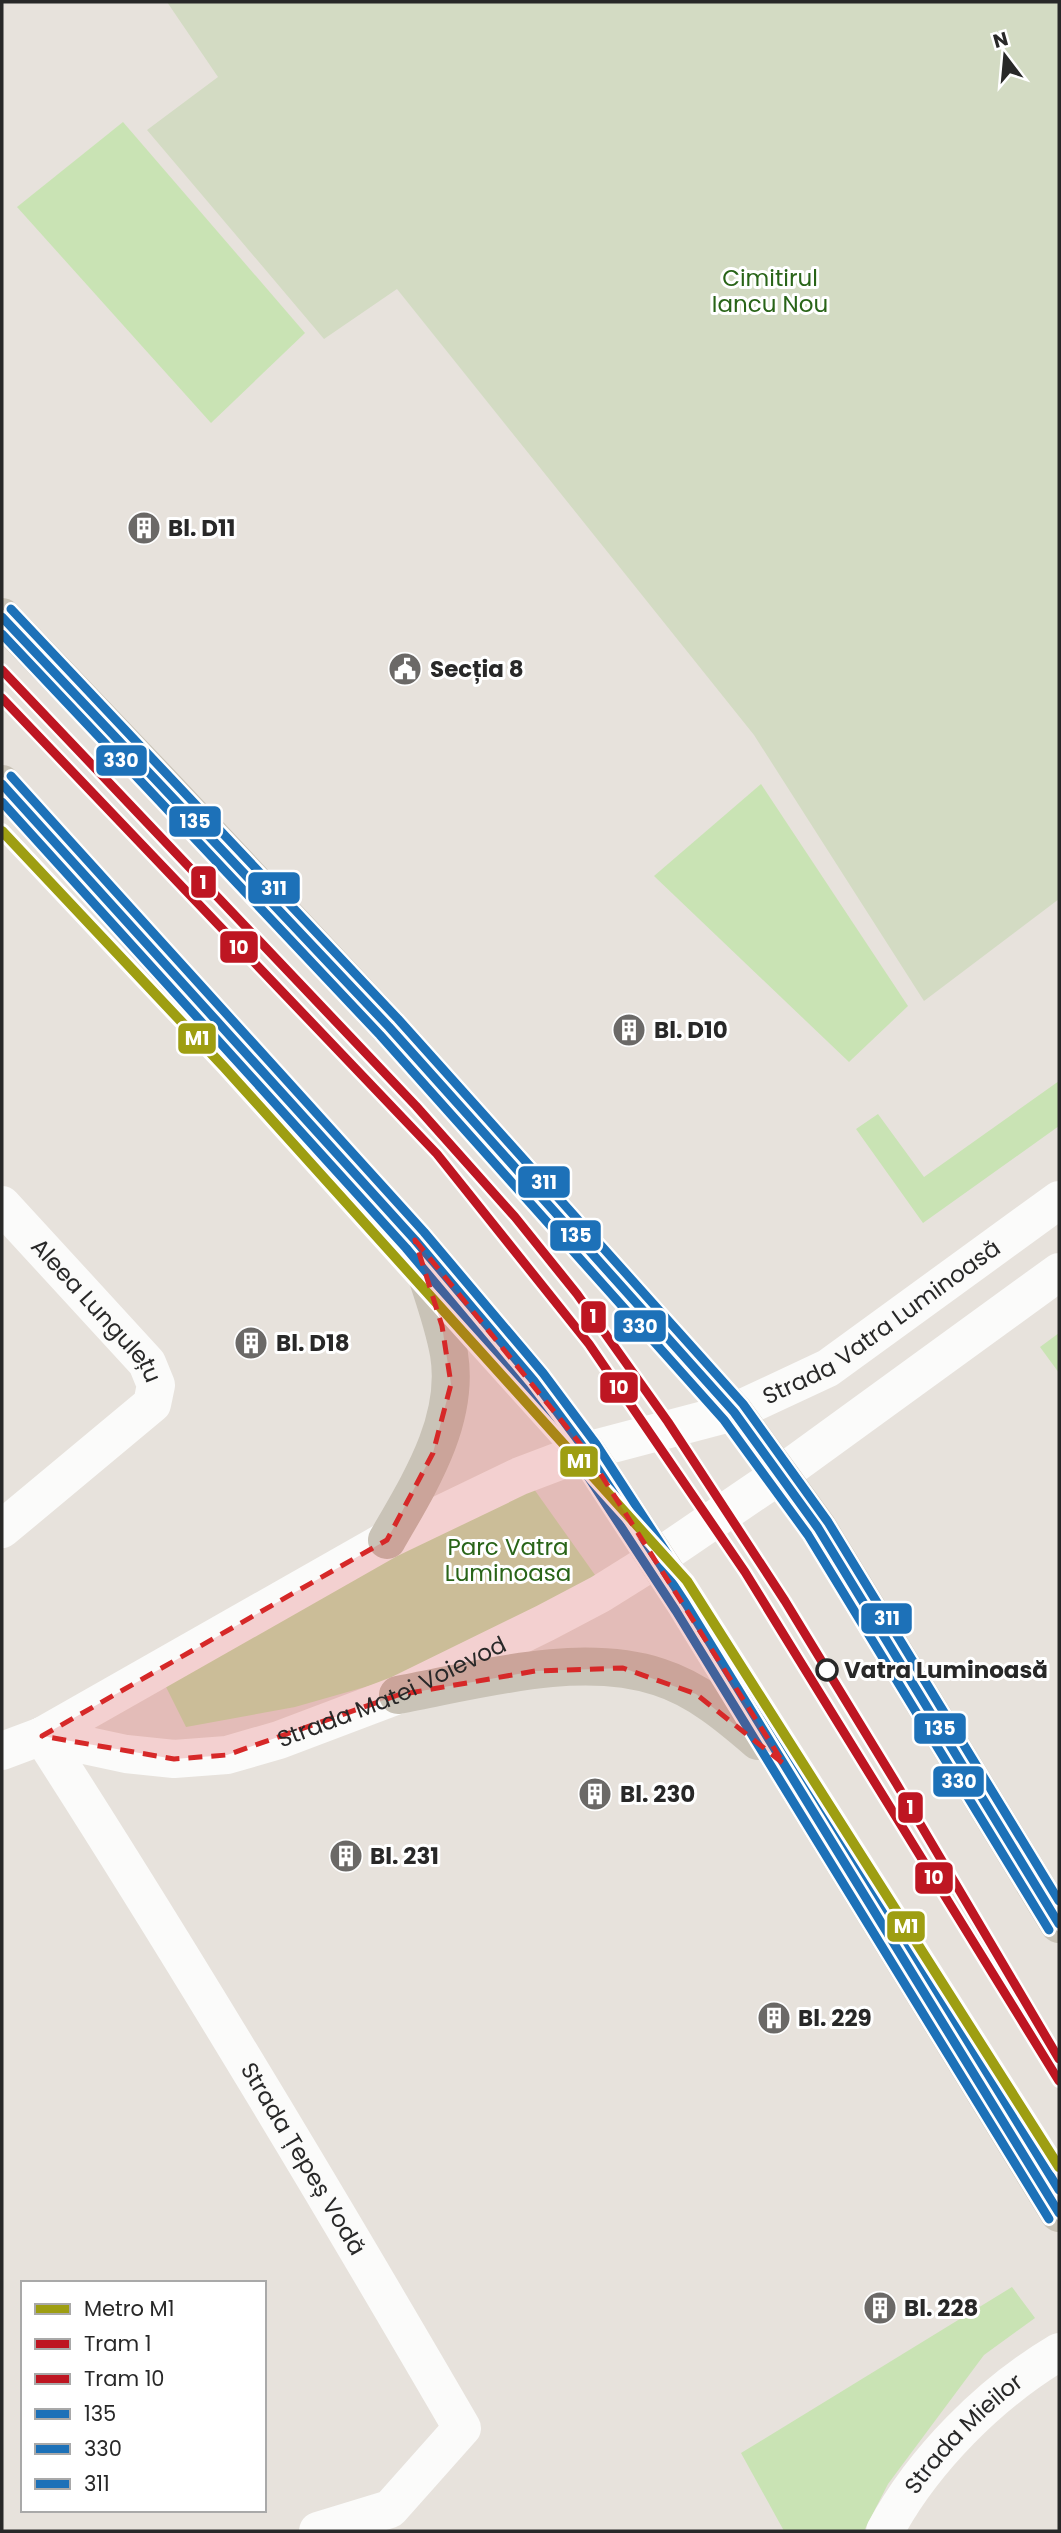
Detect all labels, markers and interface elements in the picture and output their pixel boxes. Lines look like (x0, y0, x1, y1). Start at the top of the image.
north arrow (970, 21, 1040, 91)
text: N (990, 25, 1011, 55)
park label: Cimitirul Iancu Nou (712, 262, 828, 320)
building icon: Bl. D11 (125, 509, 163, 547)
place label: Bl. D11 (168, 512, 235, 544)
public building icon: Secția 8 (386, 650, 424, 688)
place label: Secția 8 (430, 653, 524, 685)
line badge: 330 (95, 744, 148, 777)
text: 330 (103, 747, 139, 774)
line badge: 135 (168, 805, 222, 838)
text: 135 (180, 808, 211, 835)
line badge: 1 (190, 865, 217, 899)
text: 1 (199, 869, 207, 896)
line badge: 311 (247, 871, 301, 905)
text: 311 (261, 875, 287, 902)
line badge: 10 (219, 930, 259, 964)
text: 10 (229, 934, 249, 961)
building icon: Bl. D10 (610, 1011, 648, 1049)
place label: Bl. D10 (654, 1014, 728, 1046)
line badge: M1 (177, 1022, 217, 1055)
text: M1 (185, 1025, 209, 1052)
line badge: 311 (517, 1165, 571, 1199)
text: 311 (531, 1169, 557, 1196)
line badge: 135 (549, 1219, 602, 1252)
text: 135 (561, 1222, 592, 1249)
street label: Aleea Lungulețu (24, 1231, 169, 1387)
street label: Strada Vatra Luminoasă (757, 1232, 1007, 1412)
line badge: 1 (580, 1300, 607, 1334)
text: 1 (589, 1303, 597, 1330)
line badge: 330 (613, 1309, 667, 1343)
text: 330 (622, 1313, 658, 1340)
building icon: Bl. D18 (232, 1324, 270, 1362)
place label: Bl. D18 (276, 1327, 350, 1359)
line badge: 10 (599, 1371, 639, 1404)
text: 10 (609, 1374, 629, 1401)
line badge: M1 (559, 1445, 599, 1478)
text: M1 (567, 1448, 591, 1475)
park label: Parc Vatra Luminoasa (445, 1531, 571, 1589)
line badge: 311 (860, 1602, 913, 1635)
text: 311 (874, 1605, 900, 1632)
street label: Strada Matei Voievod (273, 1628, 512, 1755)
place label: Vatra Luminoasă (844, 1654, 1048, 1686)
marker: Vatra Luminoasă (816, 1659, 838, 1681)
line badge: 135 (913, 1712, 967, 1745)
text: 135 (925, 1715, 956, 1742)
line badge: 330 (932, 1765, 985, 1798)
text: 330 (941, 1768, 977, 1795)
building icon: Bl. 230 (576, 1775, 614, 1813)
place label: Bl. 230 (620, 1778, 695, 1810)
line badge: 1 (897, 1791, 924, 1824)
text: 1 (906, 1794, 914, 1821)
building icon: Bl. 231 (327, 1837, 365, 1875)
place label: Bl. 231 (370, 1840, 439, 1872)
line badge: 10 (914, 1861, 954, 1895)
text: 10 (924, 1864, 944, 1891)
line badge: M1 (886, 1910, 926, 1943)
text: M1 (894, 1913, 918, 1940)
building icon: Bl. 229 (755, 1999, 793, 2037)
place label: Bl. 229 (798, 2002, 872, 2034)
street label: Strada Țepeș Vodă (233, 2056, 373, 2261)
legend (21, 2281, 266, 2512)
building icon: Bl. 228 (861, 2289, 899, 2327)
place label: Bl. 228 (904, 2292, 978, 2324)
text: Metro M1 (84, 2294, 174, 2323)
text: Tram 1 (84, 2329, 151, 2358)
text: Tram 10 (84, 2364, 165, 2393)
street label: Strada Mieilor (897, 2366, 1029, 2500)
text: 135 (84, 2399, 116, 2428)
text: 330 (84, 2434, 122, 2463)
text: 311 (84, 2469, 110, 2498)

